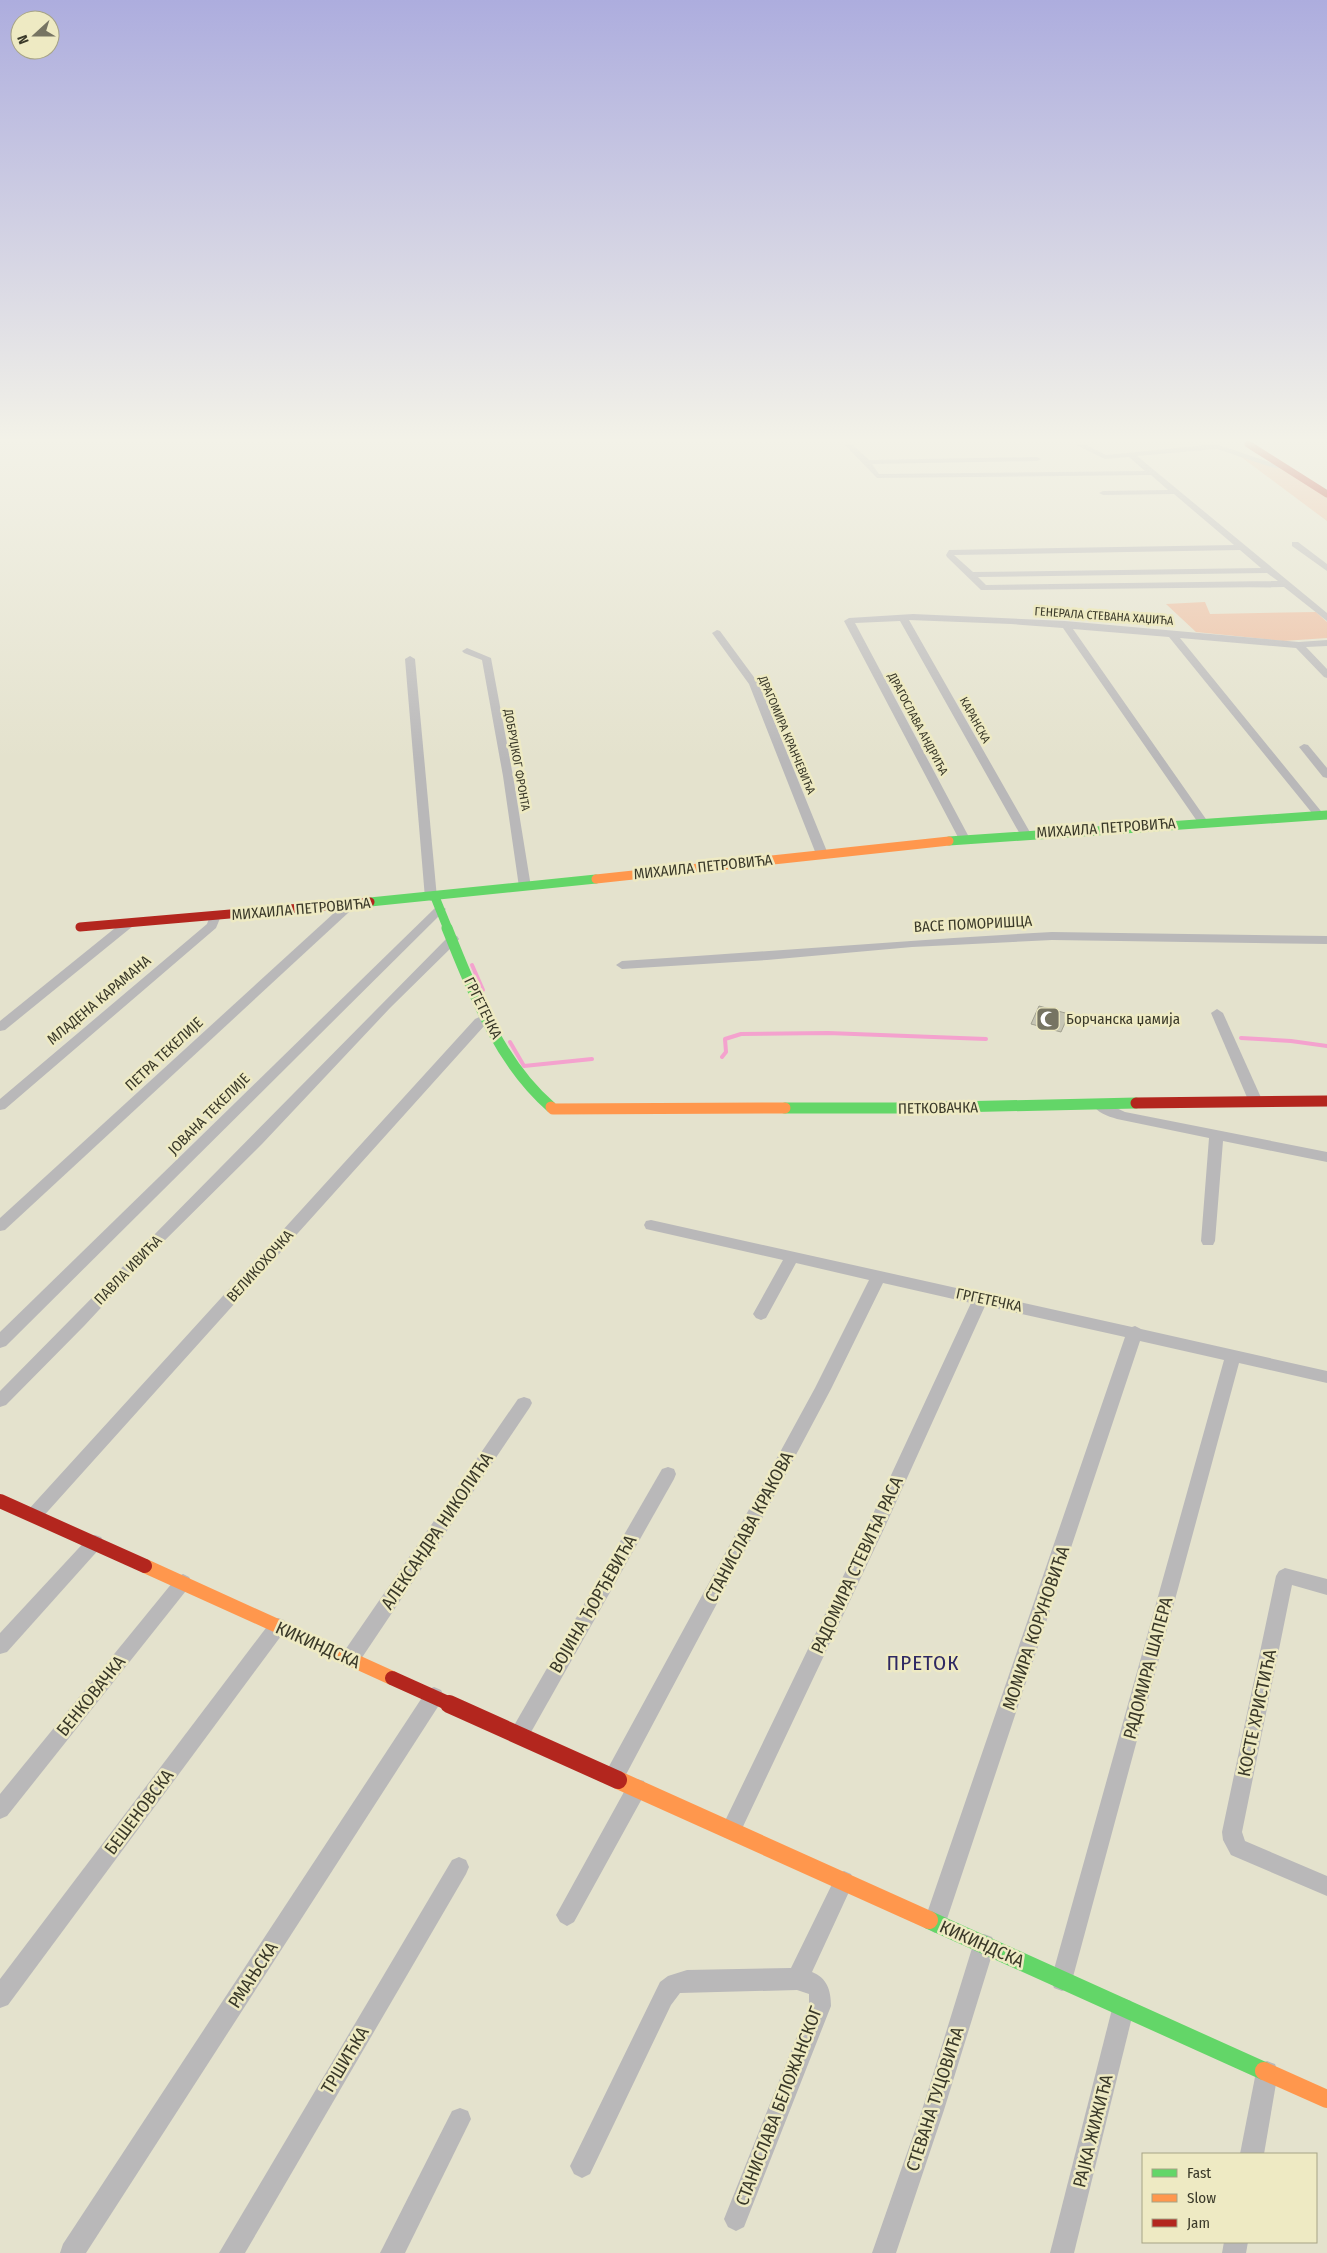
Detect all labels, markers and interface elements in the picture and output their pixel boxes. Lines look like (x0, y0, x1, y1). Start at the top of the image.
north arrow (10, 10, 60, 60)
text: N (14, 33, 33, 46)
street label: ГЕНЕРАЛА СТЕВАНА ХАЏИЋА (1034, 604, 1175, 628)
street label: ДРАГОСЛАВА АНДРИЋА (885, 670, 951, 778)
street label: ДРАГОМИРА КРАНЧЕВИЋА (755, 673, 819, 797)
street label: КАРАНСКА (957, 694, 994, 746)
street label: ДОБРУЏКОГ ФРОНТА (501, 707, 533, 813)
street label: МИХАИЛА ПЕТРОВИЋА (1036, 814, 1176, 842)
street label: МИХАИЛА ПЕТРОВИЋА (633, 851, 773, 883)
street label: МИХАИЛА ПЕТРОВИЋА (231, 894, 371, 924)
street label: ВАСЕ ПОМОРИШЦА (913, 912, 1033, 936)
street label: МЛАДЕНА КАРАМАНА (44, 951, 154, 1049)
street label: ГРГЕТЕЧКА (460, 974, 506, 1042)
mosque icon: Борчанска џамија (1035, 1006, 1061, 1032)
place label: Борчанска џамија (1066, 1010, 1180, 1028)
street label: ПЕТРА ТЕКЕЛИЈЕ (121, 1013, 207, 1095)
street label: ЈОВАНА ТЕКЕЛИЈЕ (164, 1069, 254, 1159)
street label: ПЕТКОВАЧКА (898, 1098, 978, 1118)
street label: ВЕЛИКОХОЧКА (223, 1226, 297, 1306)
street label: ПАВЛА ИВИЋА (90, 1232, 166, 1308)
street label: ГРГЕТЕЧКА (954, 1284, 1024, 1316)
street label: СТАНИСЛАВА КРАКОВА (700, 1447, 798, 1606)
street label: АЛЕКСАНДРА НИКОЛИЋА (376, 1448, 498, 1614)
street label: РАДОМИРА СТЕВИЋА РАСА (806, 1472, 908, 1657)
street label: ВОЈИНА ЂОРЂЕВИЋА (545, 1531, 642, 1677)
street label: МОМИРА КОРУНОВИЋА (998, 1543, 1075, 1713)
street label: РАДОМИРА ШАПЕРА (1118, 1594, 1178, 1741)
street label: КИКИНДСКА (272, 1617, 364, 1674)
street label: КОСТЕ ХРИСТИЋА (1233, 1647, 1281, 1778)
district label: ПРЕТОК (887, 1650, 959, 1676)
street label: БЕНКОВАЧКА (52, 1651, 130, 1741)
street label: БЕШЕНОВСКА (100, 1764, 179, 1859)
street label: КИКИНДСКА (936, 1916, 1028, 1973)
street label: РМАЊСКА (223, 1937, 283, 2012)
street label: СТАНИСЛАВА БЕЛОЖАНСКОГ (731, 2003, 827, 2209)
street label: ТРШИЋКА (316, 2022, 374, 2098)
street label: СТЕВАНА ТУЦОВИЋА (901, 2024, 969, 2174)
street label: РАЈКА ЖИЖИЋА (1068, 2072, 1118, 2190)
legend (1142, 2153, 1317, 2243)
text: Fast (1187, 2164, 1211, 2182)
text: Slow (1187, 2189, 1216, 2207)
text: Jam (1187, 2214, 1210, 2232)

